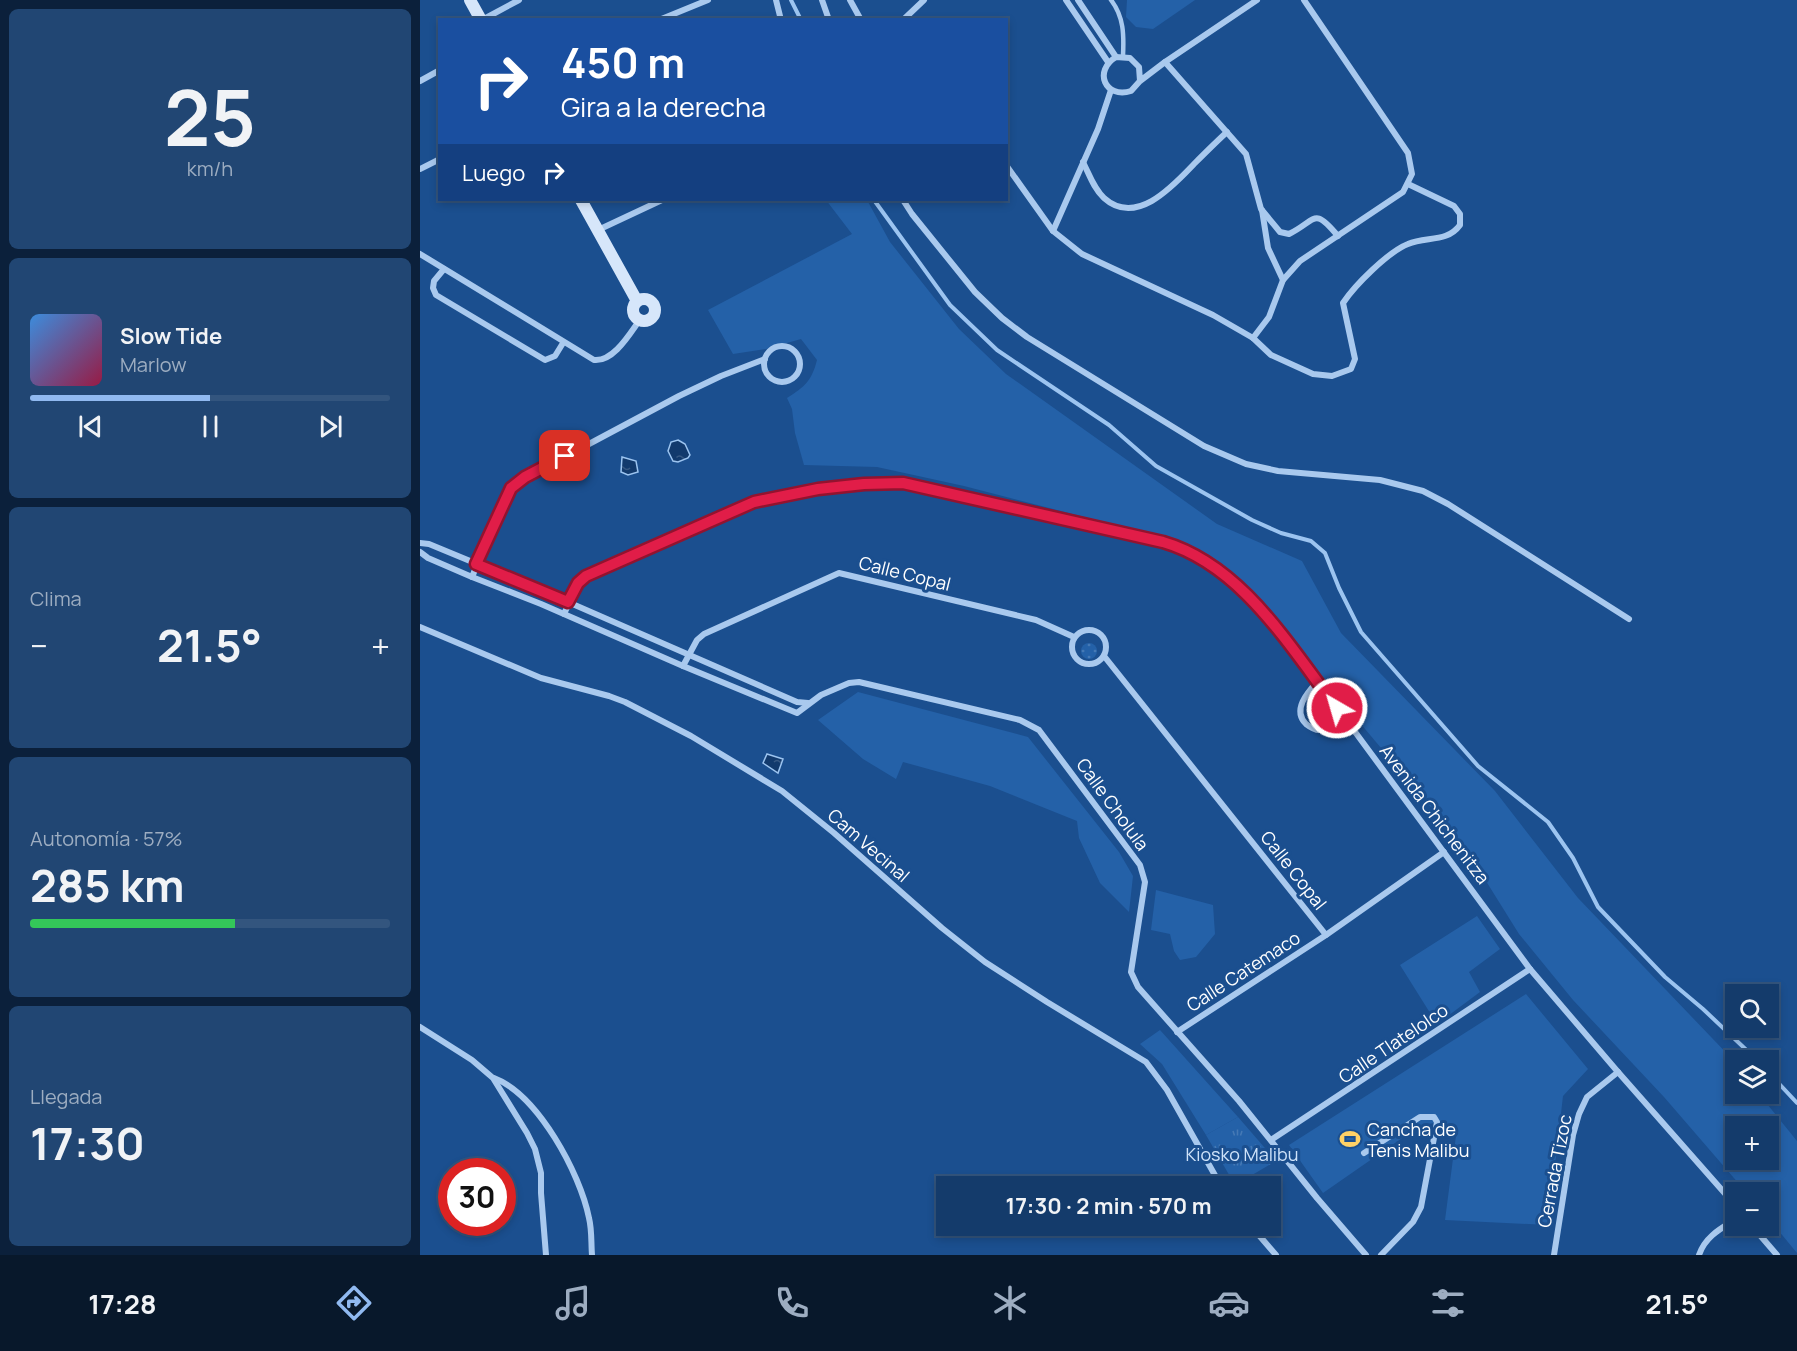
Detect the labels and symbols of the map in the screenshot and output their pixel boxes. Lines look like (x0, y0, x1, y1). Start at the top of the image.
pin (539, 430, 590, 481)
street label: Calle Copal (857, 550, 953, 596)
position arrow (1305, 676, 1369, 740)
street label: Avenida Chichenitza (1375, 739, 1495, 889)
street label: Calle Cholula (1071, 753, 1155, 855)
street label: Cam Vecinal (823, 803, 915, 887)
street label: Calle Copal (1256, 826, 1332, 914)
street label: Calle Catemaco (1182, 925, 1304, 1017)
street label: Calle Tlatelolco (1334, 998, 1452, 1088)
street label: Cerrada Tizoc (1531, 1112, 1577, 1230)
place label: Cancha de Tenis Malibu (1367, 1117, 1469, 1162)
sports icon: Cancha de Tenis Malibu (1338, 1127, 1362, 1151)
park label: Kiosko Malibu (1186, 1142, 1298, 1166)
speed limit sign: 30 (438, 1158, 516, 1236)

